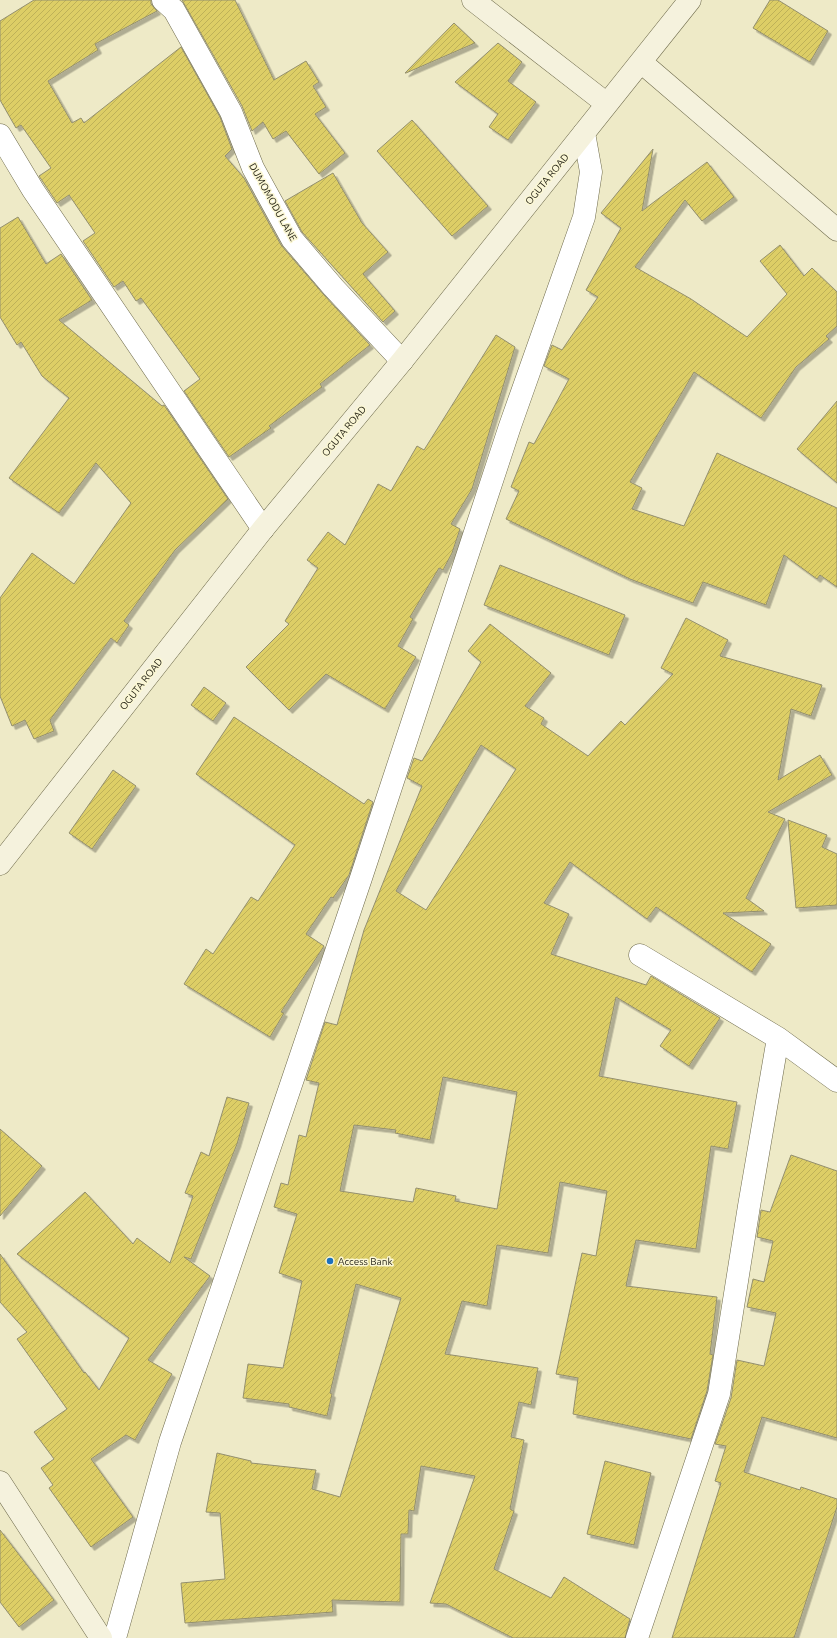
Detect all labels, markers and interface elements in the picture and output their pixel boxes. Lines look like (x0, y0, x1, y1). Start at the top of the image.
street label: OGUTA ROAD (523, 151, 571, 207)
street label: DUMOMODU LANE (247, 161, 299, 243)
street label: OGUTA ROAD (320, 404, 368, 458)
street label: OGUTA ROAD (117, 656, 165, 712)
marker: Access Bank (325, 1256, 335, 1266)
place label: Access Bank (338, 1256, 392, 1267)

